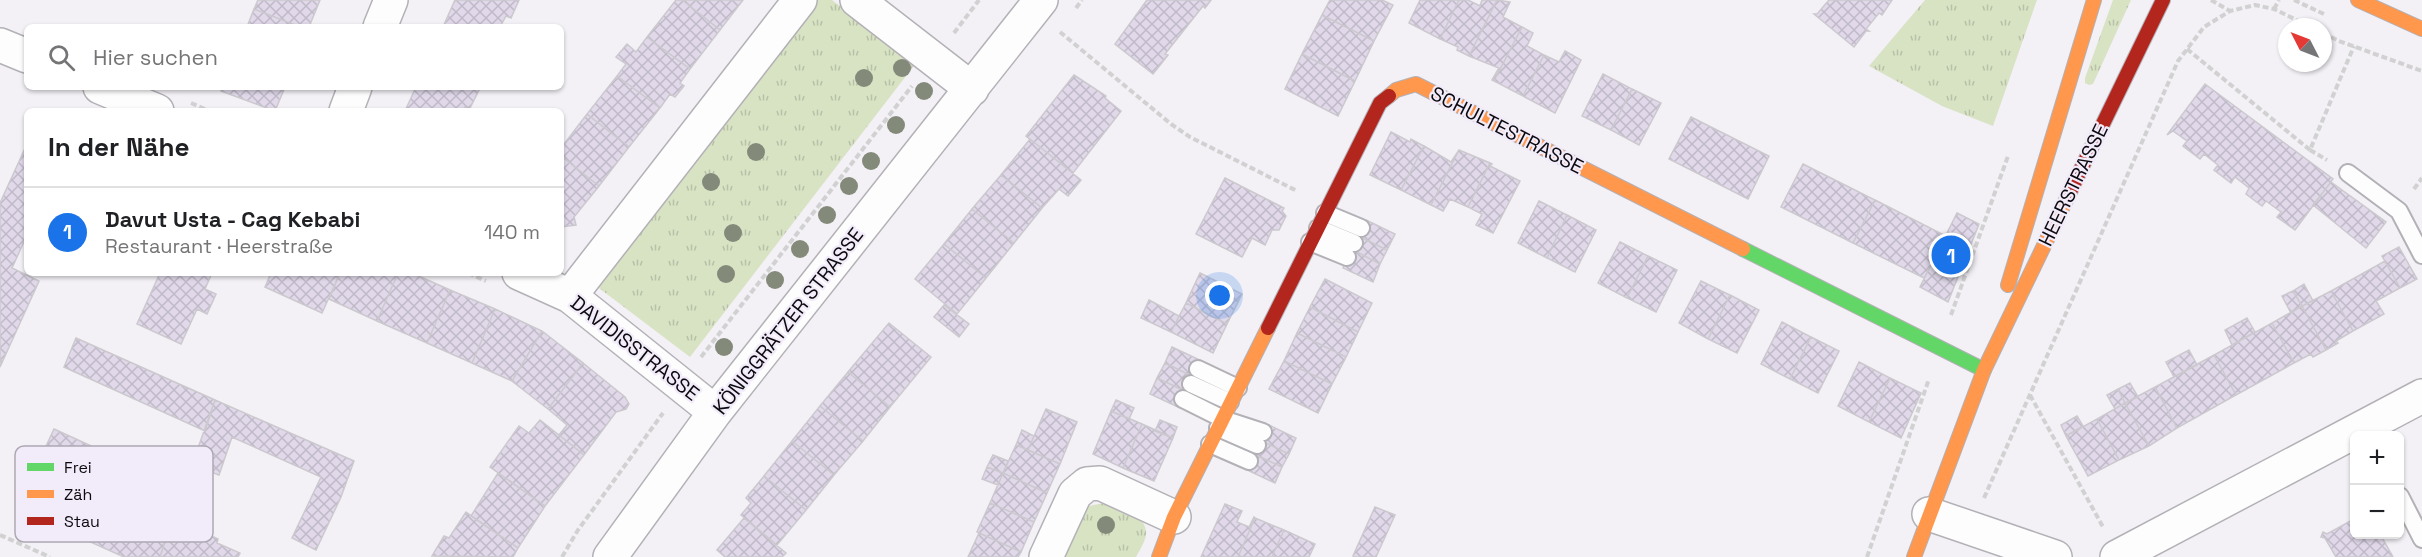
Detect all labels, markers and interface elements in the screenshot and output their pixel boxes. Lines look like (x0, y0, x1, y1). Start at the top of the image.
north arrow (2278, 18, 2332, 72)
search box (24, 24, 564, 90)
icon: search (45, 41, 78, 74)
text: Hier suchen (93, 43, 218, 71)
street label: SCHULTESTRASSE (1426, 80, 1588, 180)
street label: HEERSTRASSE (2032, 120, 2114, 250)
text: In der Nähe (48, 130, 189, 164)
text: Davut Usta - Cag Kebabi (105, 205, 360, 233)
text: 1 (63, 219, 72, 245)
text: 140 m (484, 219, 540, 245)
street label: KÖNIGGRÄTZER STRASSE (707, 222, 869, 420)
pin: 1 (1932, 232, 1970, 278)
text: Restaurant · Heerstraße (105, 233, 333, 259)
your location (1205, 281, 1234, 310)
street label: DAVIDISSTRASSE (565, 290, 705, 406)
map controls (2350, 431, 2404, 539)
button: + (2350, 431, 2404, 485)
legend (15, 446, 213, 542)
text: Frei (64, 457, 92, 478)
text: Zäh (64, 484, 92, 505)
button: − (2350, 485, 2404, 539)
text: Stau (64, 511, 100, 532)

